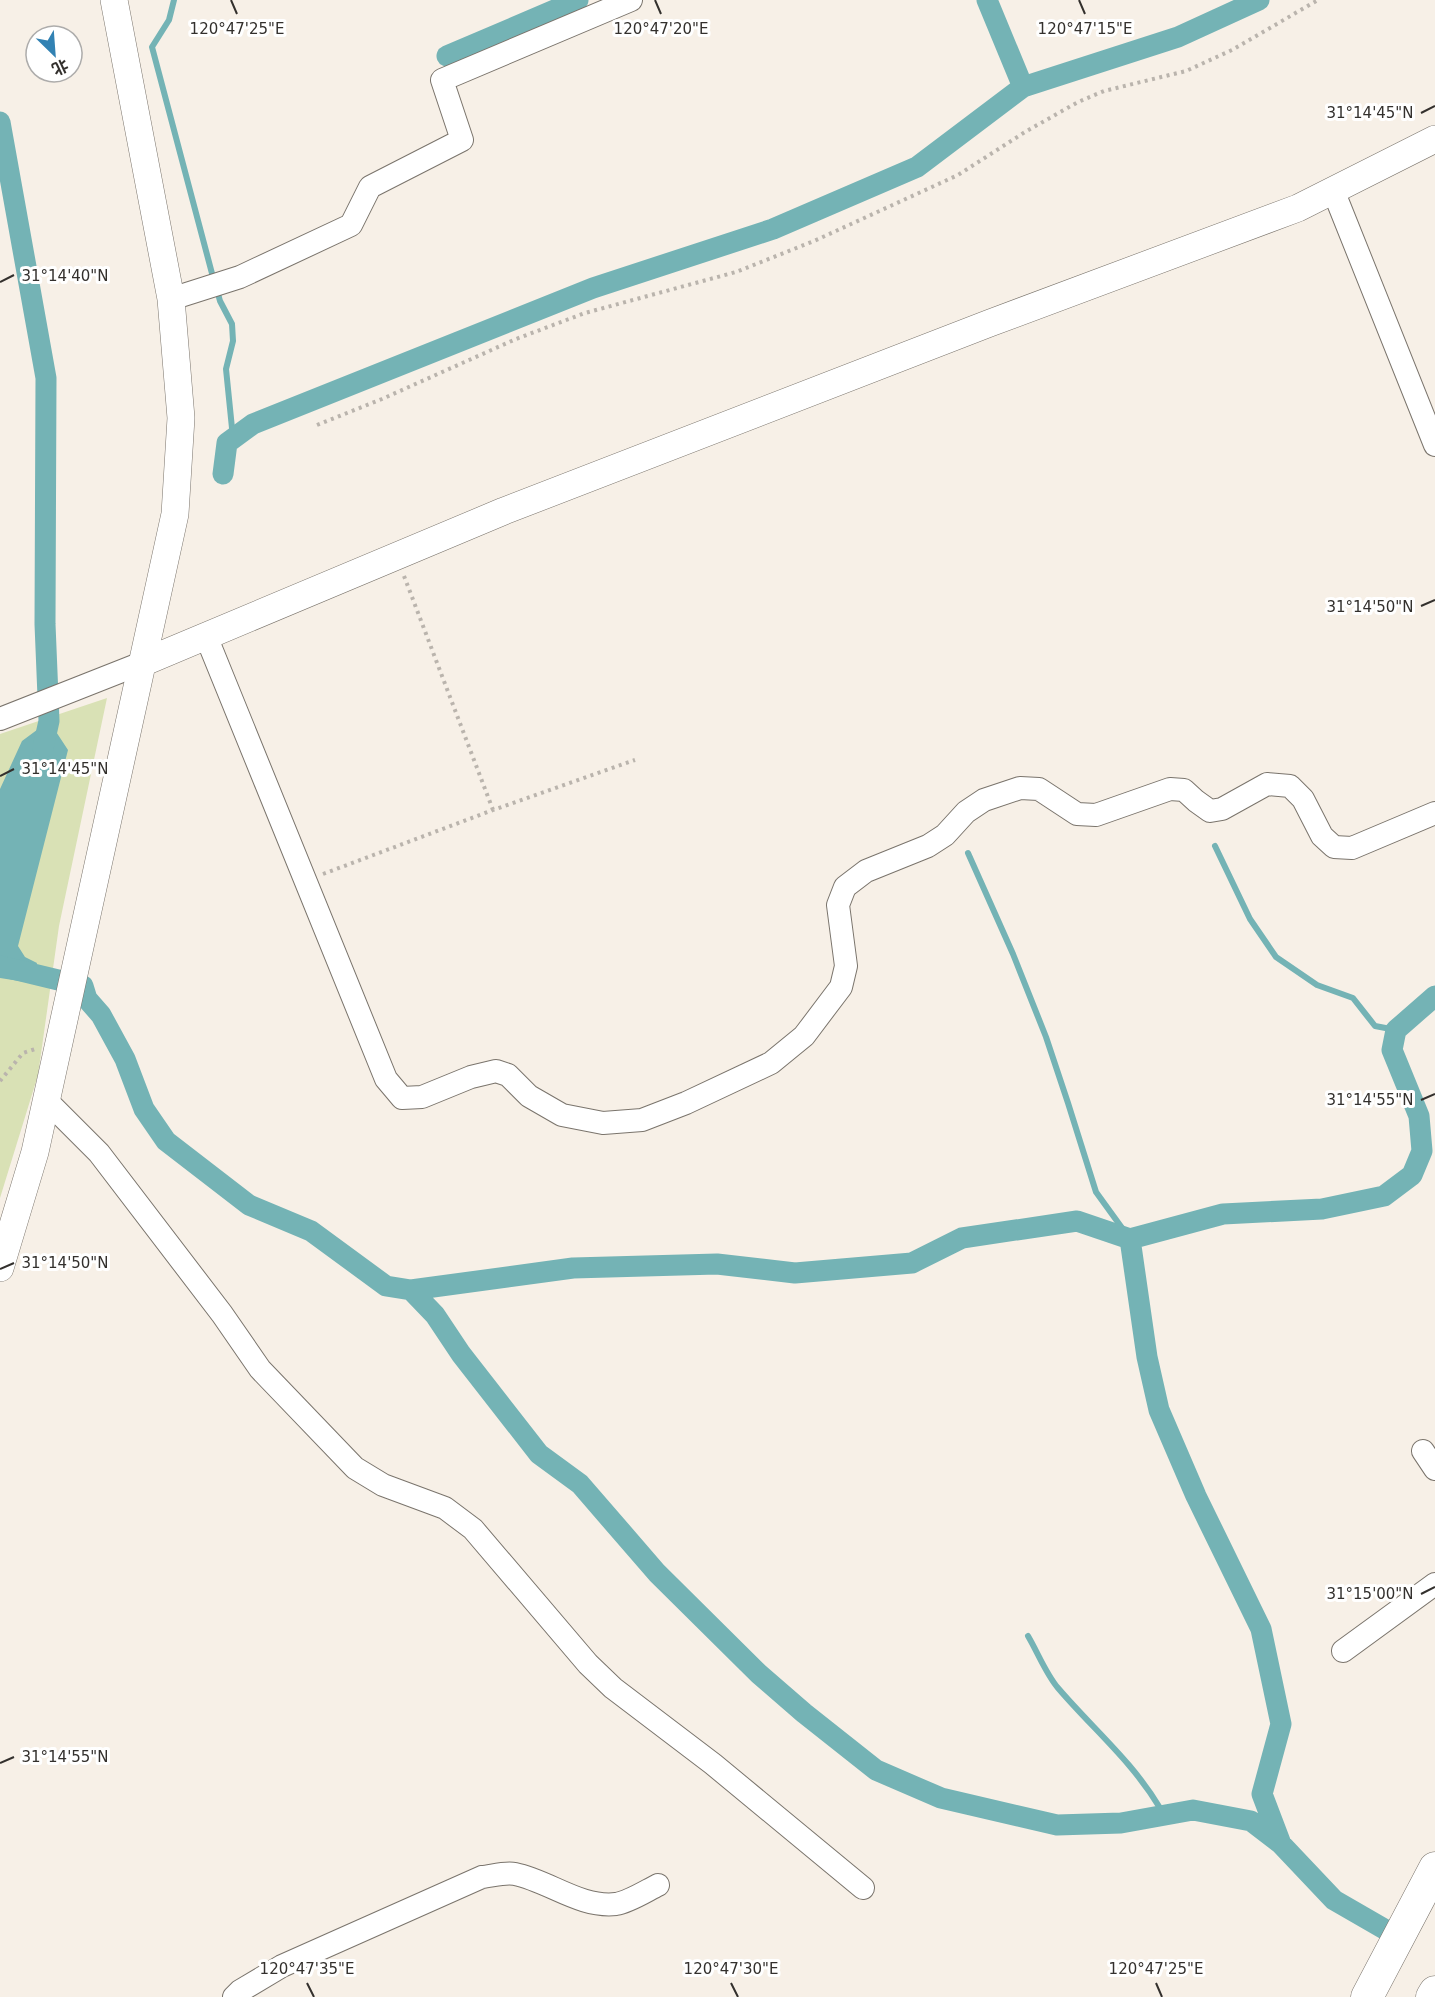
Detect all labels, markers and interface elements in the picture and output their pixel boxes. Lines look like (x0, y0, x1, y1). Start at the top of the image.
text: 120°47'25"E (190, 20, 284, 38)
text: 120°47'20"E (614, 20, 708, 38)
text: 120°47'15"E (1038, 20, 1132, 38)
north arrow (24, 24, 84, 84)
text: 北 (49, 55, 71, 79)
text: 31°14'45"N (1326, 104, 1414, 122)
text: 31°14'40"N (21, 267, 109, 285)
text: 31°14'50"N (1326, 598, 1414, 616)
text: 31°14'45"N (21, 760, 109, 778)
text: 31°14'55"N (1326, 1091, 1414, 1109)
text: 31°14'50"N (21, 1254, 109, 1272)
text: 31°15'00"N (1326, 1585, 1414, 1603)
text: 31°14'55"N (21, 1748, 109, 1766)
text: 120°47'35"E (260, 1960, 354, 1978)
text: 120°47'30"E (684, 1960, 778, 1978)
text: 120°47'25"E (1109, 1960, 1203, 1978)

